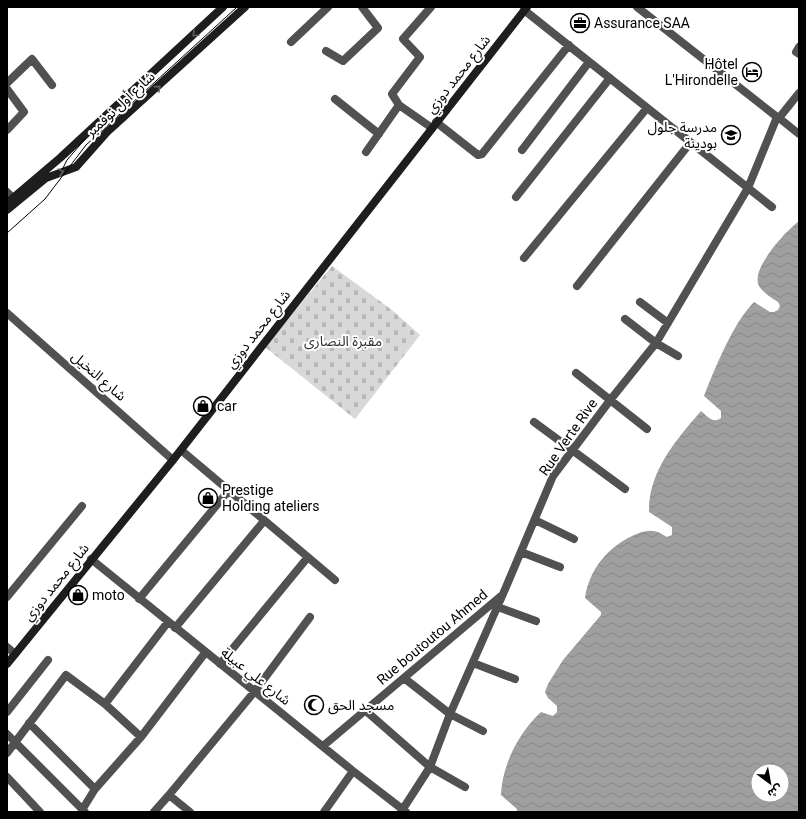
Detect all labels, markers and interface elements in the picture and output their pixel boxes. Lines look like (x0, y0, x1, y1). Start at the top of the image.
office icon: Assurance SAA (569, 12, 591, 34)
place label: Assurance SAA (594, 15, 690, 31)
one-way arrow (192, 29, 200, 36)
street label: شارع محمد دوزي (423, 32, 496, 118)
place label: Hôtel L'Hirondelle (665, 56, 738, 88)
hotel icon: Hôtel L'Hirondelle (741, 61, 763, 83)
street label: شارع أول نوفمبر (81, 67, 160, 143)
one-way arrow (153, 85, 161, 92)
place label: مدرسة جلول بودينة (647, 119, 717, 152)
school or university icon: مدرسة جلول بودينة (720, 124, 742, 146)
one-way arrow (57, 168, 64, 177)
street label: شارع محمد دوزي (223, 287, 296, 373)
park label: مقبرة النصارى (304, 333, 382, 350)
street label: شارع النخيل (67, 348, 130, 406)
shop icon: car (192, 395, 214, 417)
street label: Rue Verte Rive (536, 396, 600, 478)
place label: car (217, 398, 237, 414)
place label: Prestige Holding ateliers (222, 482, 320, 514)
shop icon: Prestige Holding ateliers (197, 487, 219, 509)
street label: شارع محمد دوزي (20, 540, 95, 626)
shop icon: moto (67, 584, 89, 606)
street label: Rue boutoutou Ahmed (374, 586, 490, 688)
place label: moto (92, 587, 125, 603)
street label: شارع علي عبيلة (216, 644, 294, 711)
mosque icon: مسجد الحق (303, 694, 325, 716)
place label: مسجد الحق (328, 697, 394, 715)
north arrow (750, 763, 790, 803)
text: ش (765, 782, 785, 801)

